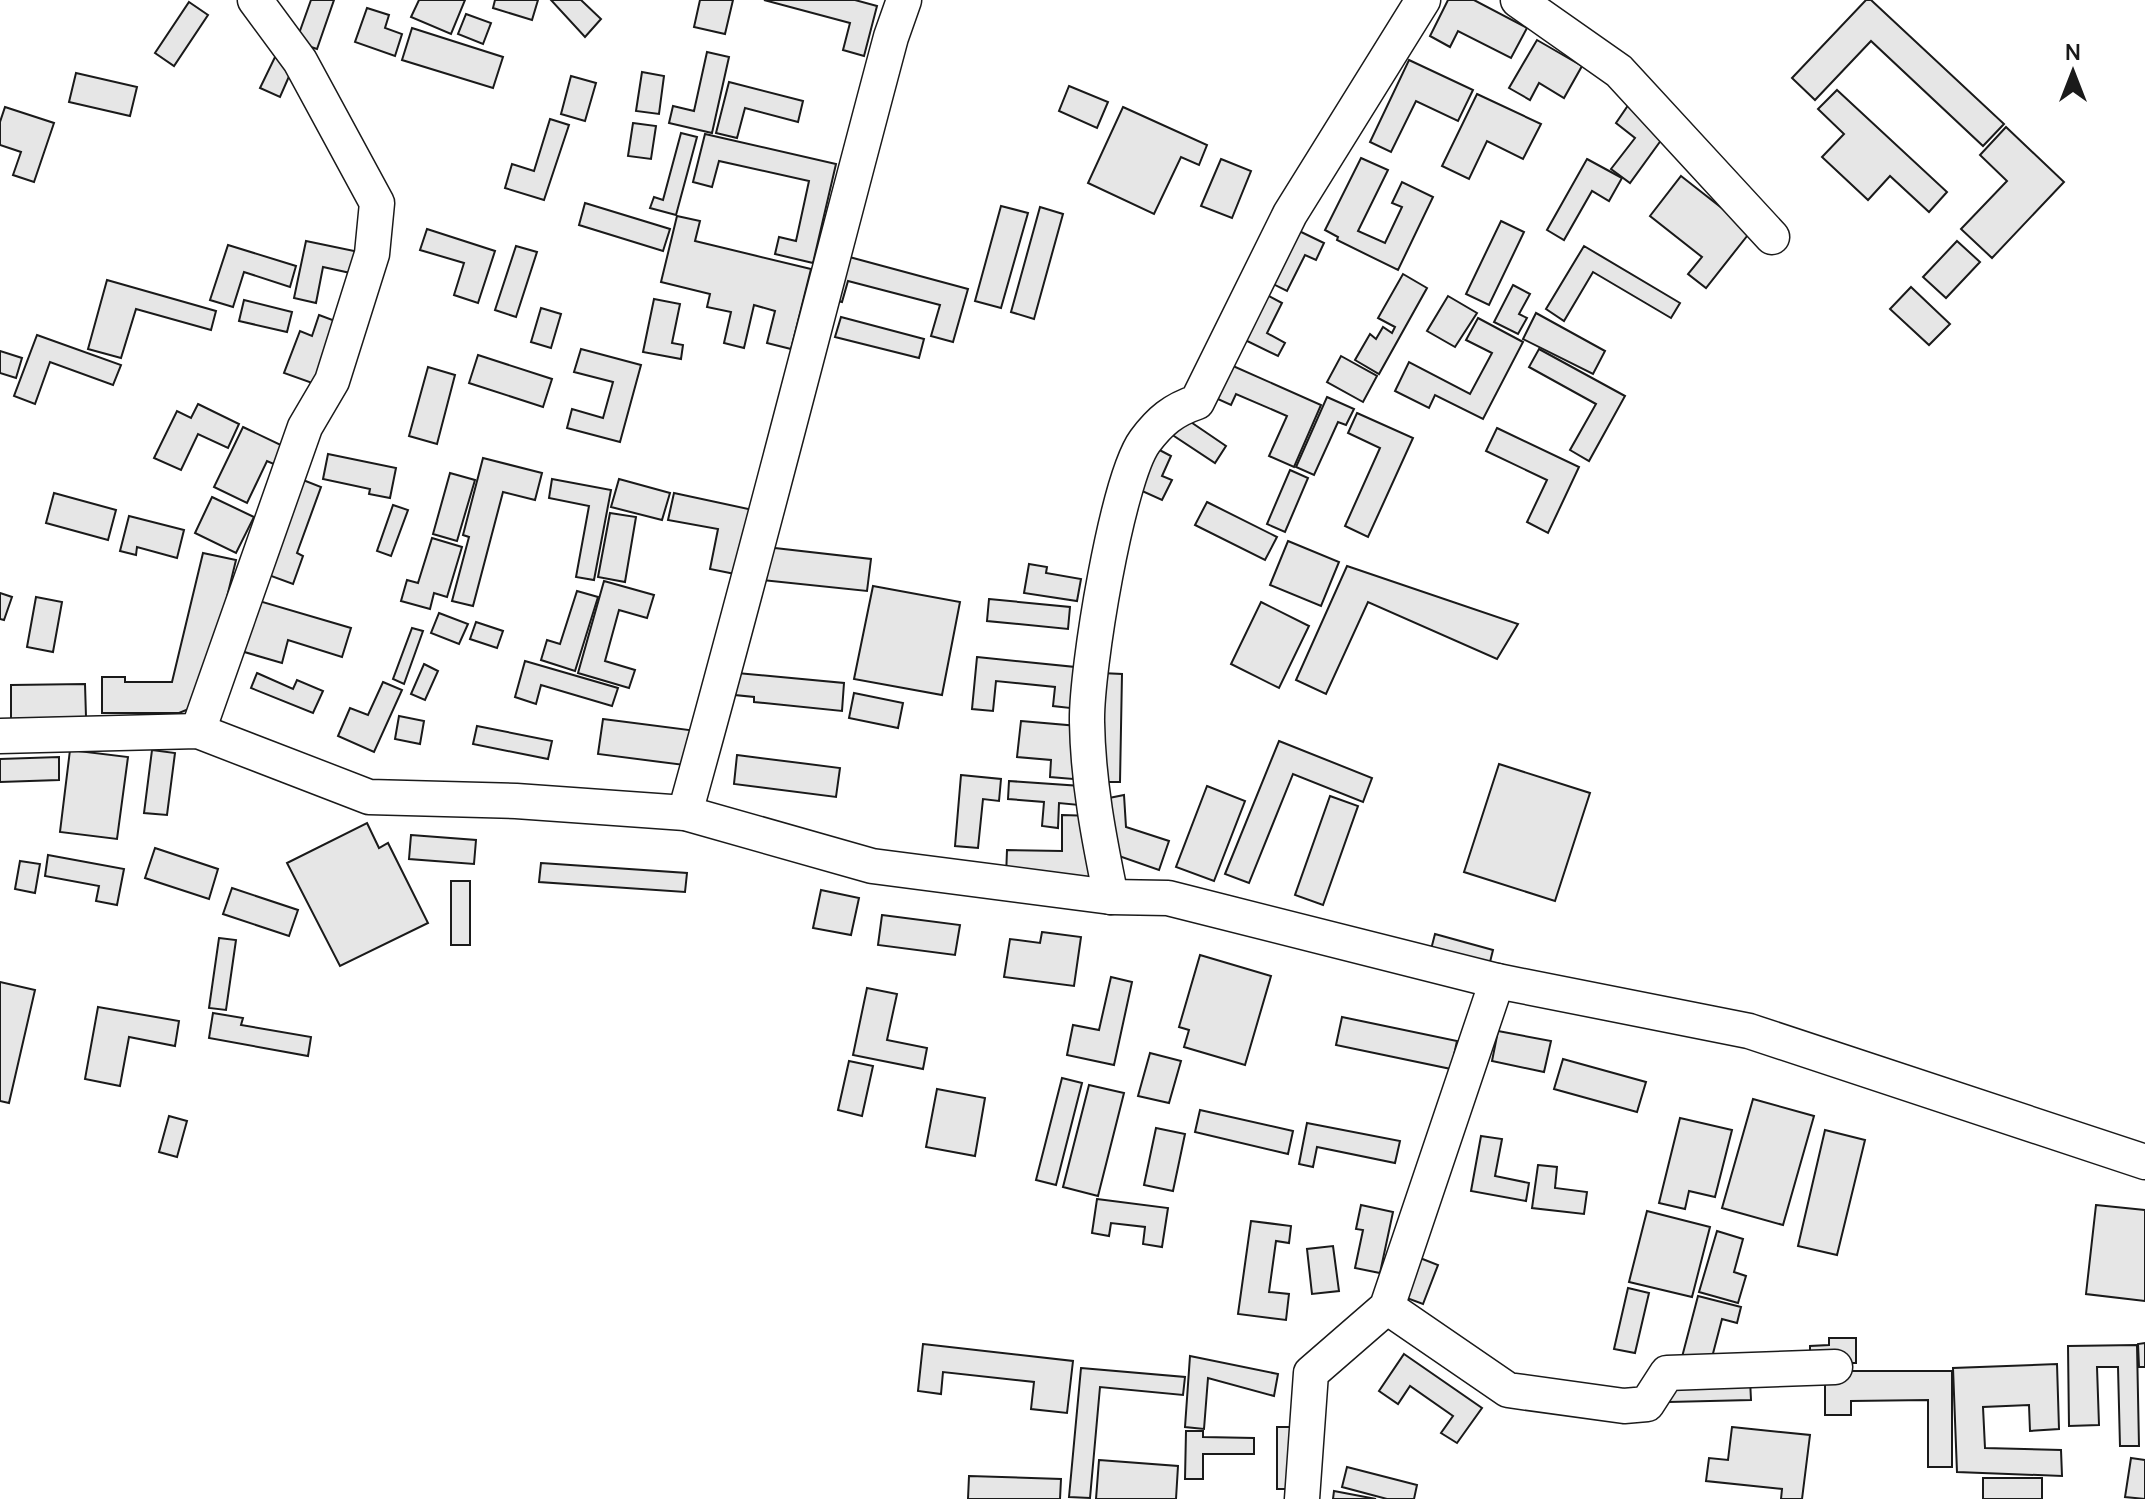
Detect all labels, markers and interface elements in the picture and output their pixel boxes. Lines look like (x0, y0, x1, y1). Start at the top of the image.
north arrow (2033, 32, 2113, 112)
text: N (2065, 37, 2081, 67)

